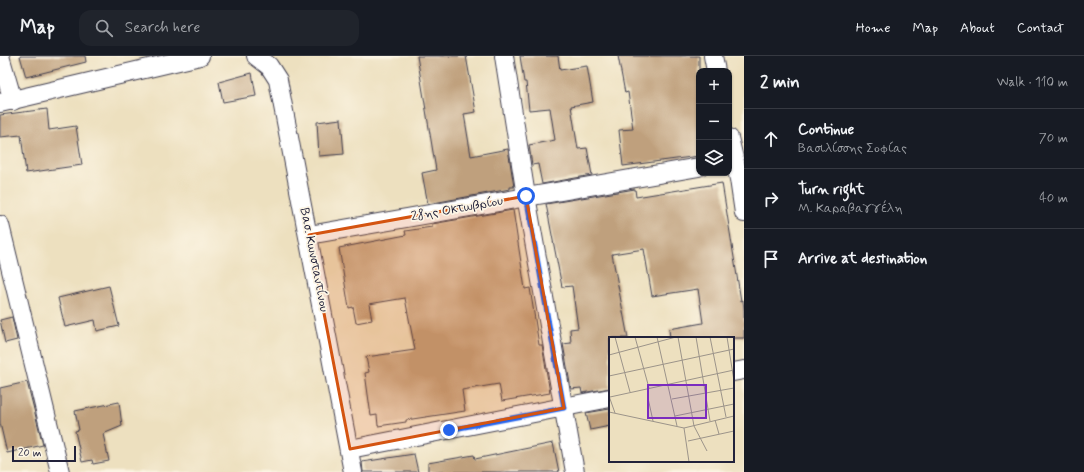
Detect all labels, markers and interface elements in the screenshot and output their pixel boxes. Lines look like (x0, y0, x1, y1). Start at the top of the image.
search box (79, 10, 359, 46)
text: Map (20, 15, 55, 40)
icon: search (93, 17, 115, 39)
text: Search here (125, 18, 200, 38)
text: Home (856, 19, 890, 37)
text: Map (912, 19, 938, 37)
text: About (960, 19, 995, 37)
text: Contact (1017, 19, 1064, 37)
map controls (696, 68, 732, 176)
button: + (696, 68, 732, 104)
text: 2 min (760, 71, 800, 93)
text: Walk · 110 m (997, 74, 1068, 91)
button: − (696, 104, 732, 140)
text: Continue (798, 120, 854, 140)
icon: ahead (760, 128, 782, 150)
text: 70 m (1039, 130, 1068, 147)
button: layers (696, 140, 732, 176)
text: Βασιλίσσης Σοφίας (798, 140, 907, 157)
text: Turn right (798, 180, 865, 200)
route start (517, 187, 535, 205)
icon: right (760, 188, 782, 210)
text: 40 m (1039, 190, 1068, 207)
street label: 28ης Οκτωβρίου (410, 193, 505, 225)
text: Μ. Καραβαγγέλη (798, 200, 903, 217)
street label: Βασ. Κωνσταντίνου (296, 206, 332, 314)
icon: arrive (760, 248, 782, 270)
text: Arrive at destination (798, 249, 927, 269)
inset map (609, 337, 734, 462)
route end (440, 421, 458, 439)
scale bar (12, 444, 76, 463)
text: 20 m (18, 446, 41, 460)

